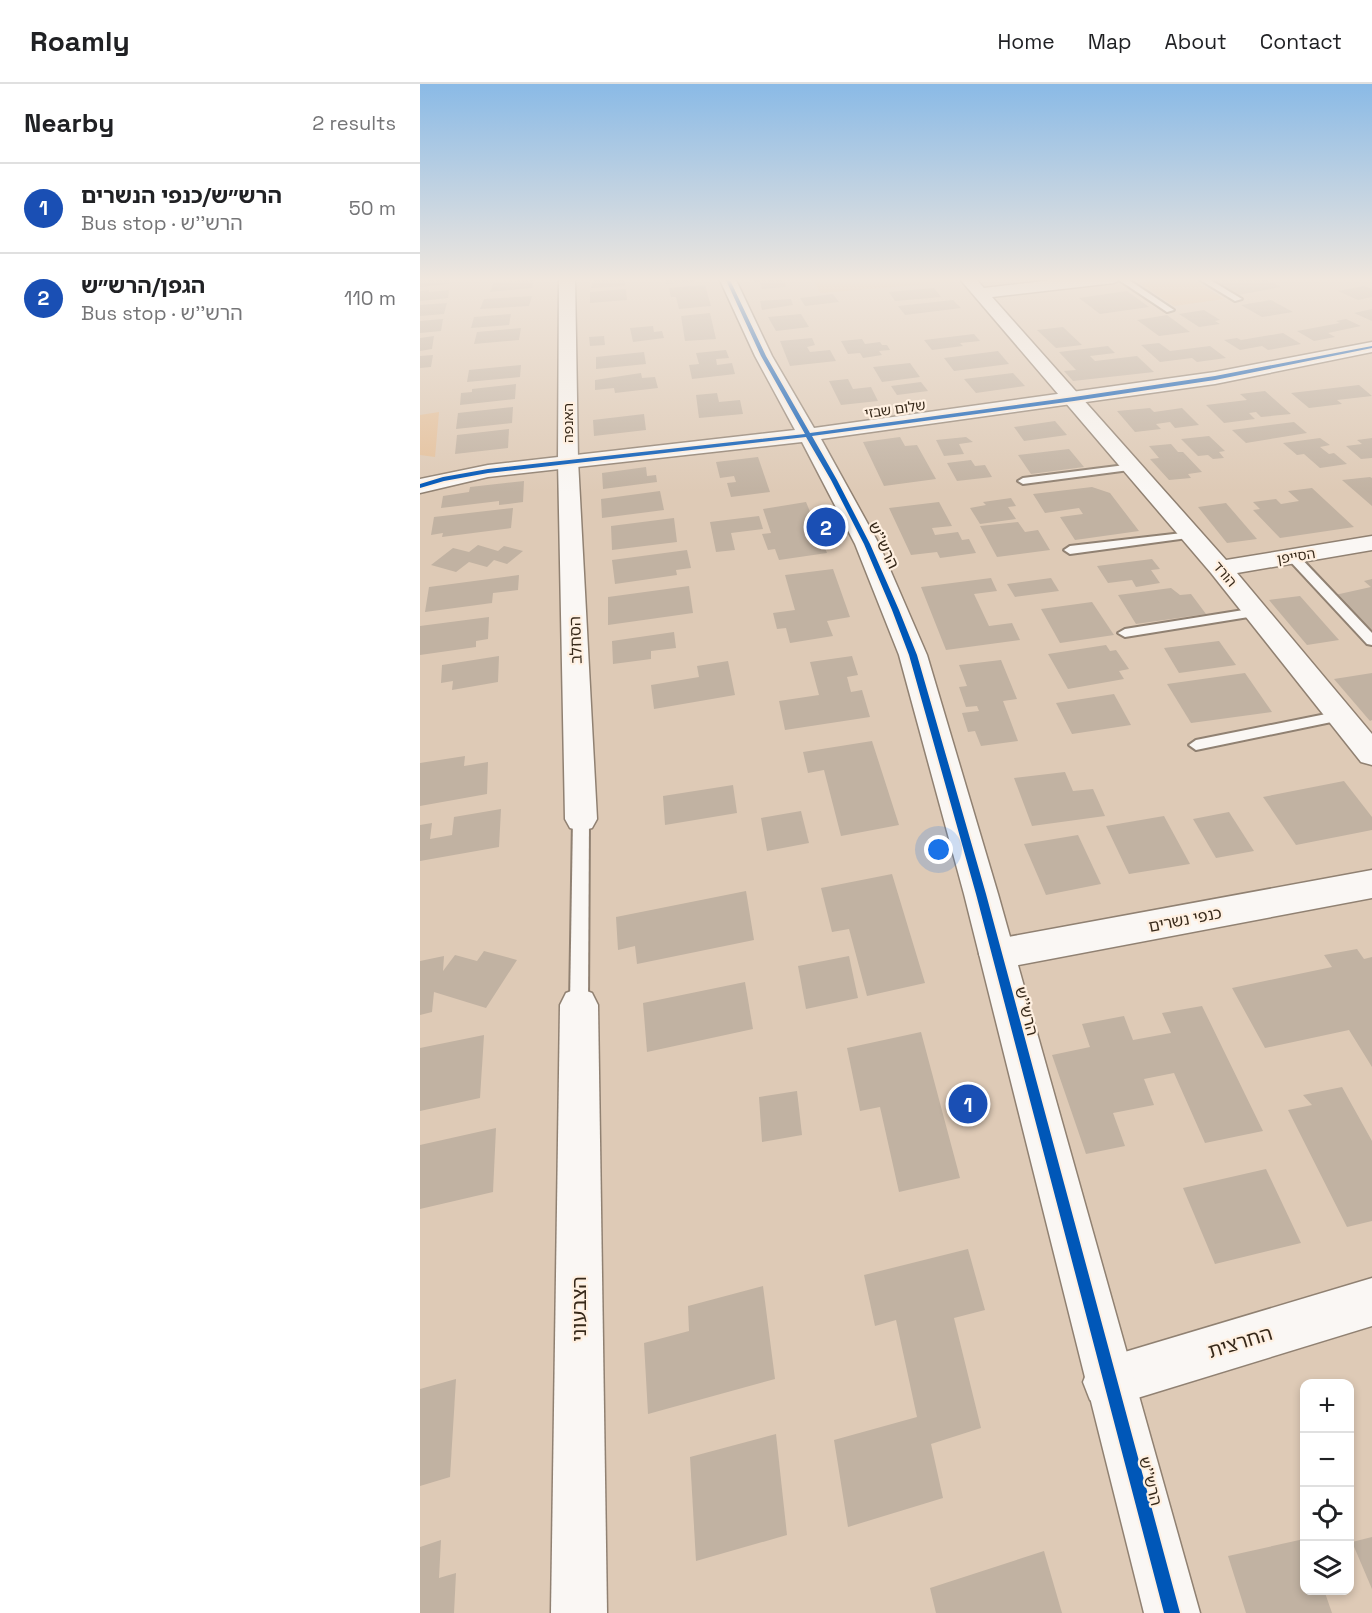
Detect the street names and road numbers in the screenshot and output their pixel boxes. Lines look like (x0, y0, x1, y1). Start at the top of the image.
street label: שלום שבזי (863, 396, 927, 422)
street label: האנפה (559, 403, 577, 443)
street label: הרש''ש (863, 518, 904, 572)
street label: הסייפן (1275, 544, 1317, 568)
street label: הורד (1209, 558, 1241, 590)
street label: הסחלב (564, 616, 587, 664)
street label: כנפי נשרים (1147, 902, 1223, 937)
street label: הרש''ש (1010, 984, 1043, 1038)
street label: הצבעוני (566, 1276, 592, 1342)
street label: החרצית (1205, 1320, 1275, 1364)
street label: הרש''ש (1134, 1454, 1167, 1508)

